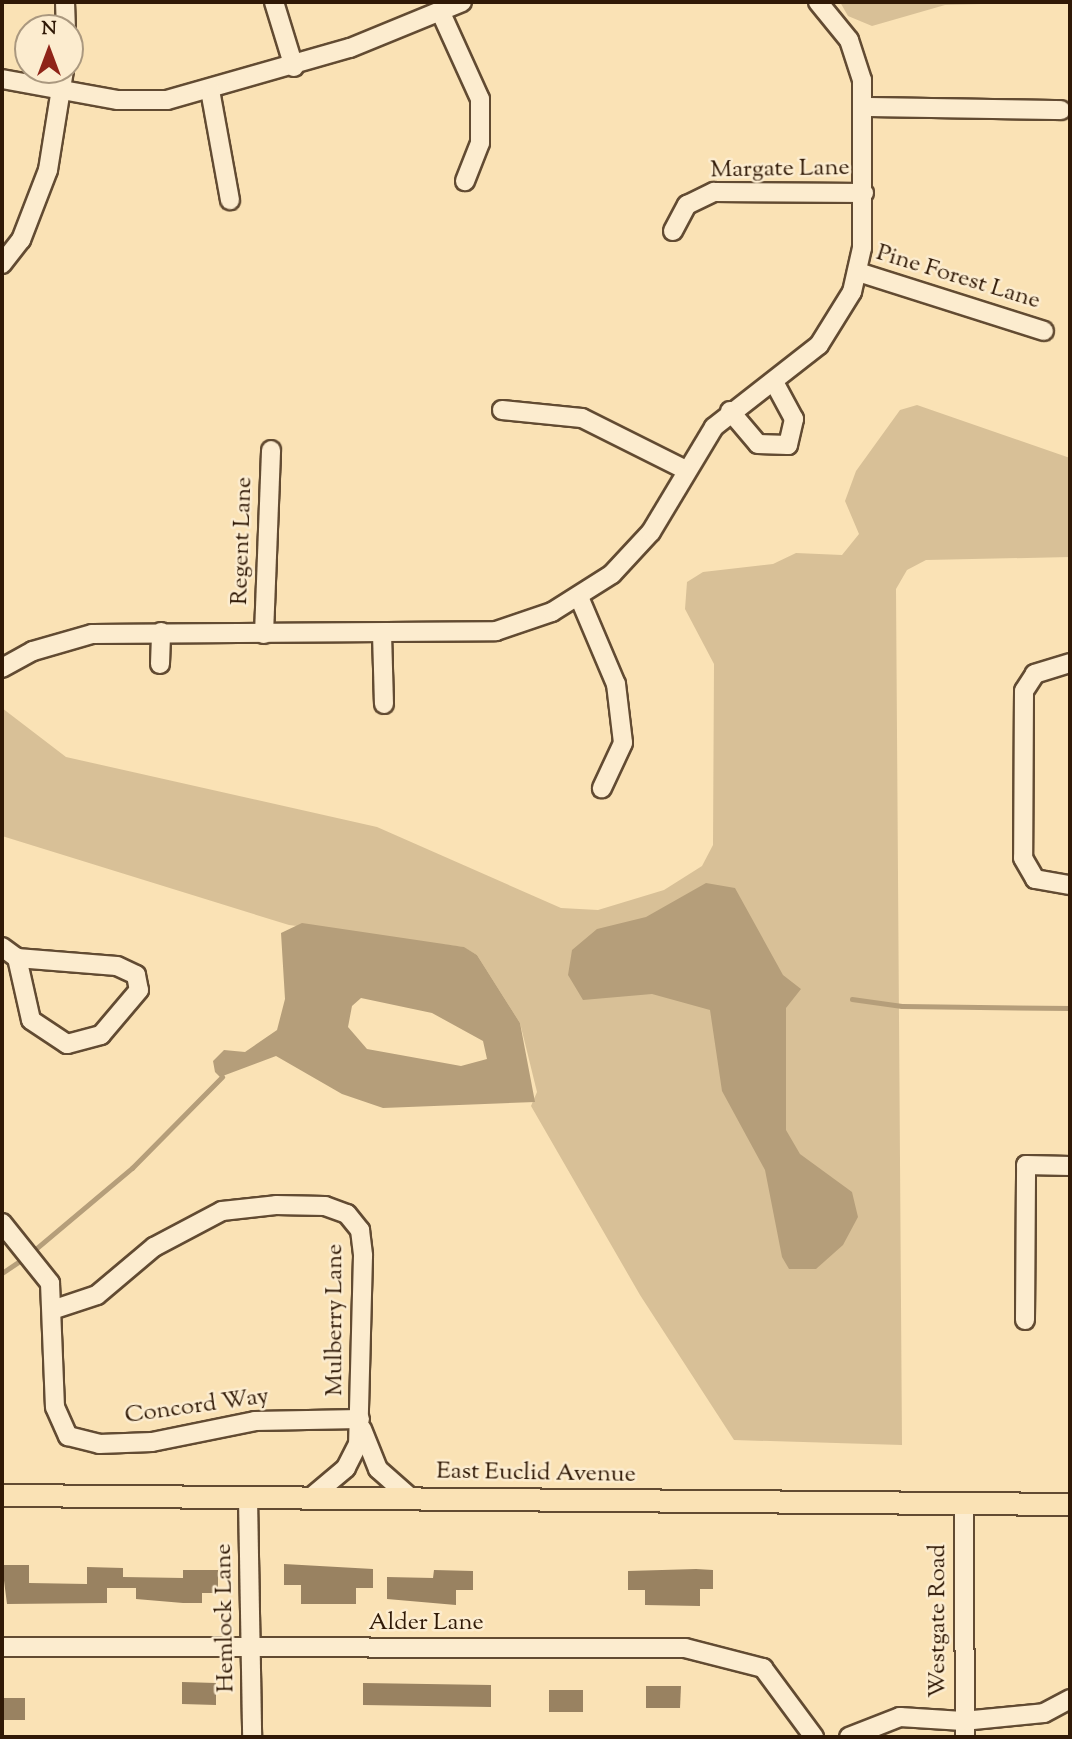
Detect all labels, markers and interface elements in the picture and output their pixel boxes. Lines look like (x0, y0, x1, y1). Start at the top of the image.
north arrow (14, 14, 84, 84)
text: N (41, 16, 57, 43)
street label: Margate Lane (710, 154, 850, 186)
street label: Pine Forest Lane (873, 239, 1043, 317)
street label: Regent Lane (226, 476, 260, 606)
street label: Mulberry Lane (322, 1244, 350, 1396)
street label: Concord Way (123, 1383, 271, 1431)
street label: East Euclid Avenue (436, 1458, 636, 1490)
street label: Hemlock Lane (210, 1543, 242, 1693)
street label: Westgate Road (925, 1544, 953, 1698)
street label: Alder Lane (368, 1610, 484, 1638)

